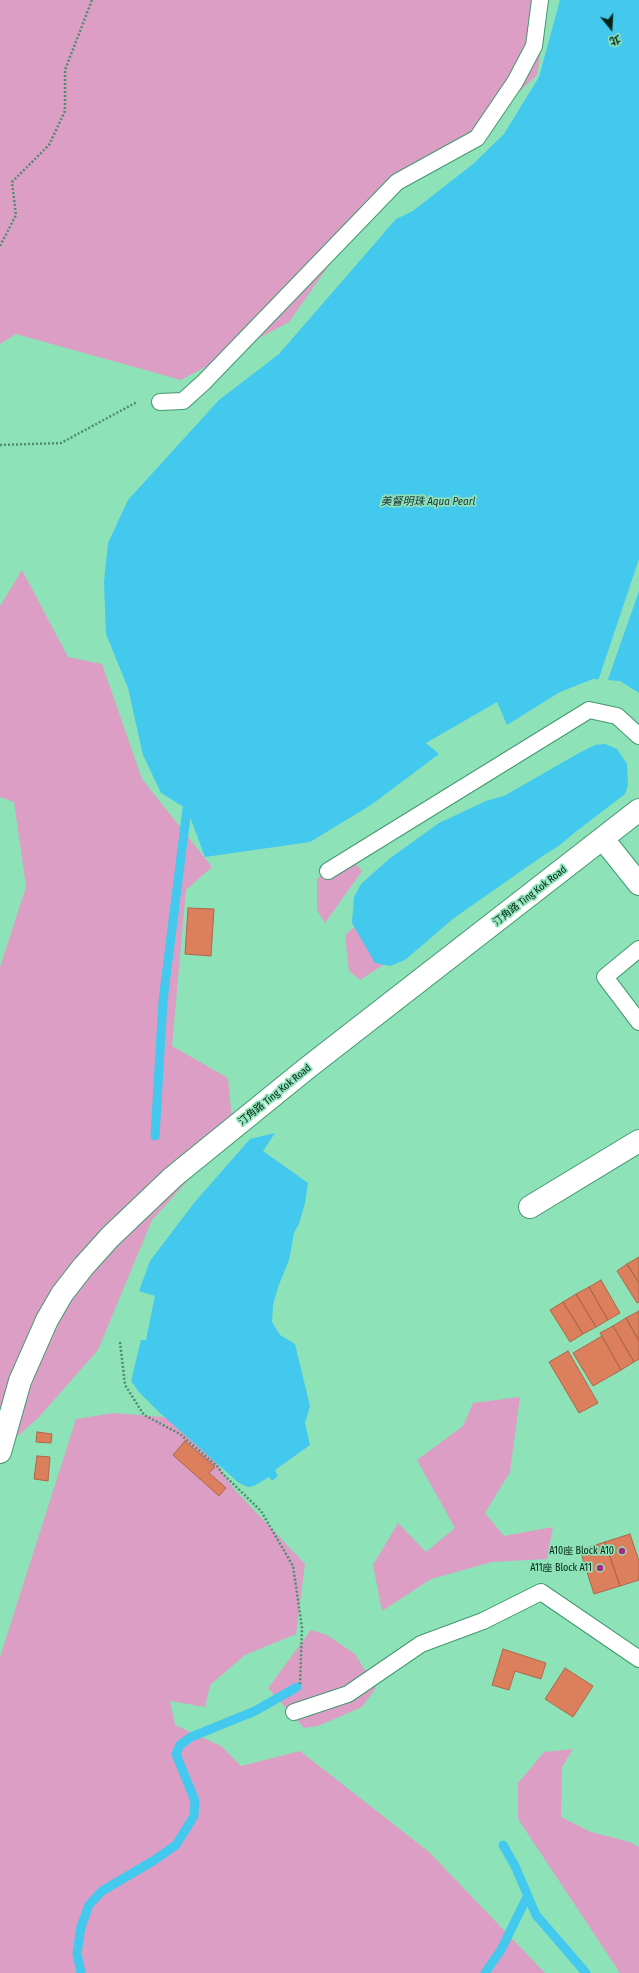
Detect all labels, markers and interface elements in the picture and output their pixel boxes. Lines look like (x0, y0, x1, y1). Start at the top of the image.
north arrow (591, 8, 631, 48)
text: 北 (608, 32, 622, 48)
water label: 美督明珠 Aqua Pearl (381, 495, 475, 509)
street label: 汀角路 Ting Kok Road (491, 864, 569, 928)
street label: 汀角路 Ting Kok Road (236, 1062, 314, 1128)
place label: A10座 Block A10 (549, 1545, 614, 1557)
marker: A10座 Block A10 (617, 1546, 627, 1556)
place label: A11座 Block A11 (530, 1562, 592, 1574)
marker: A11座 Block A11 (595, 1563, 605, 1573)

